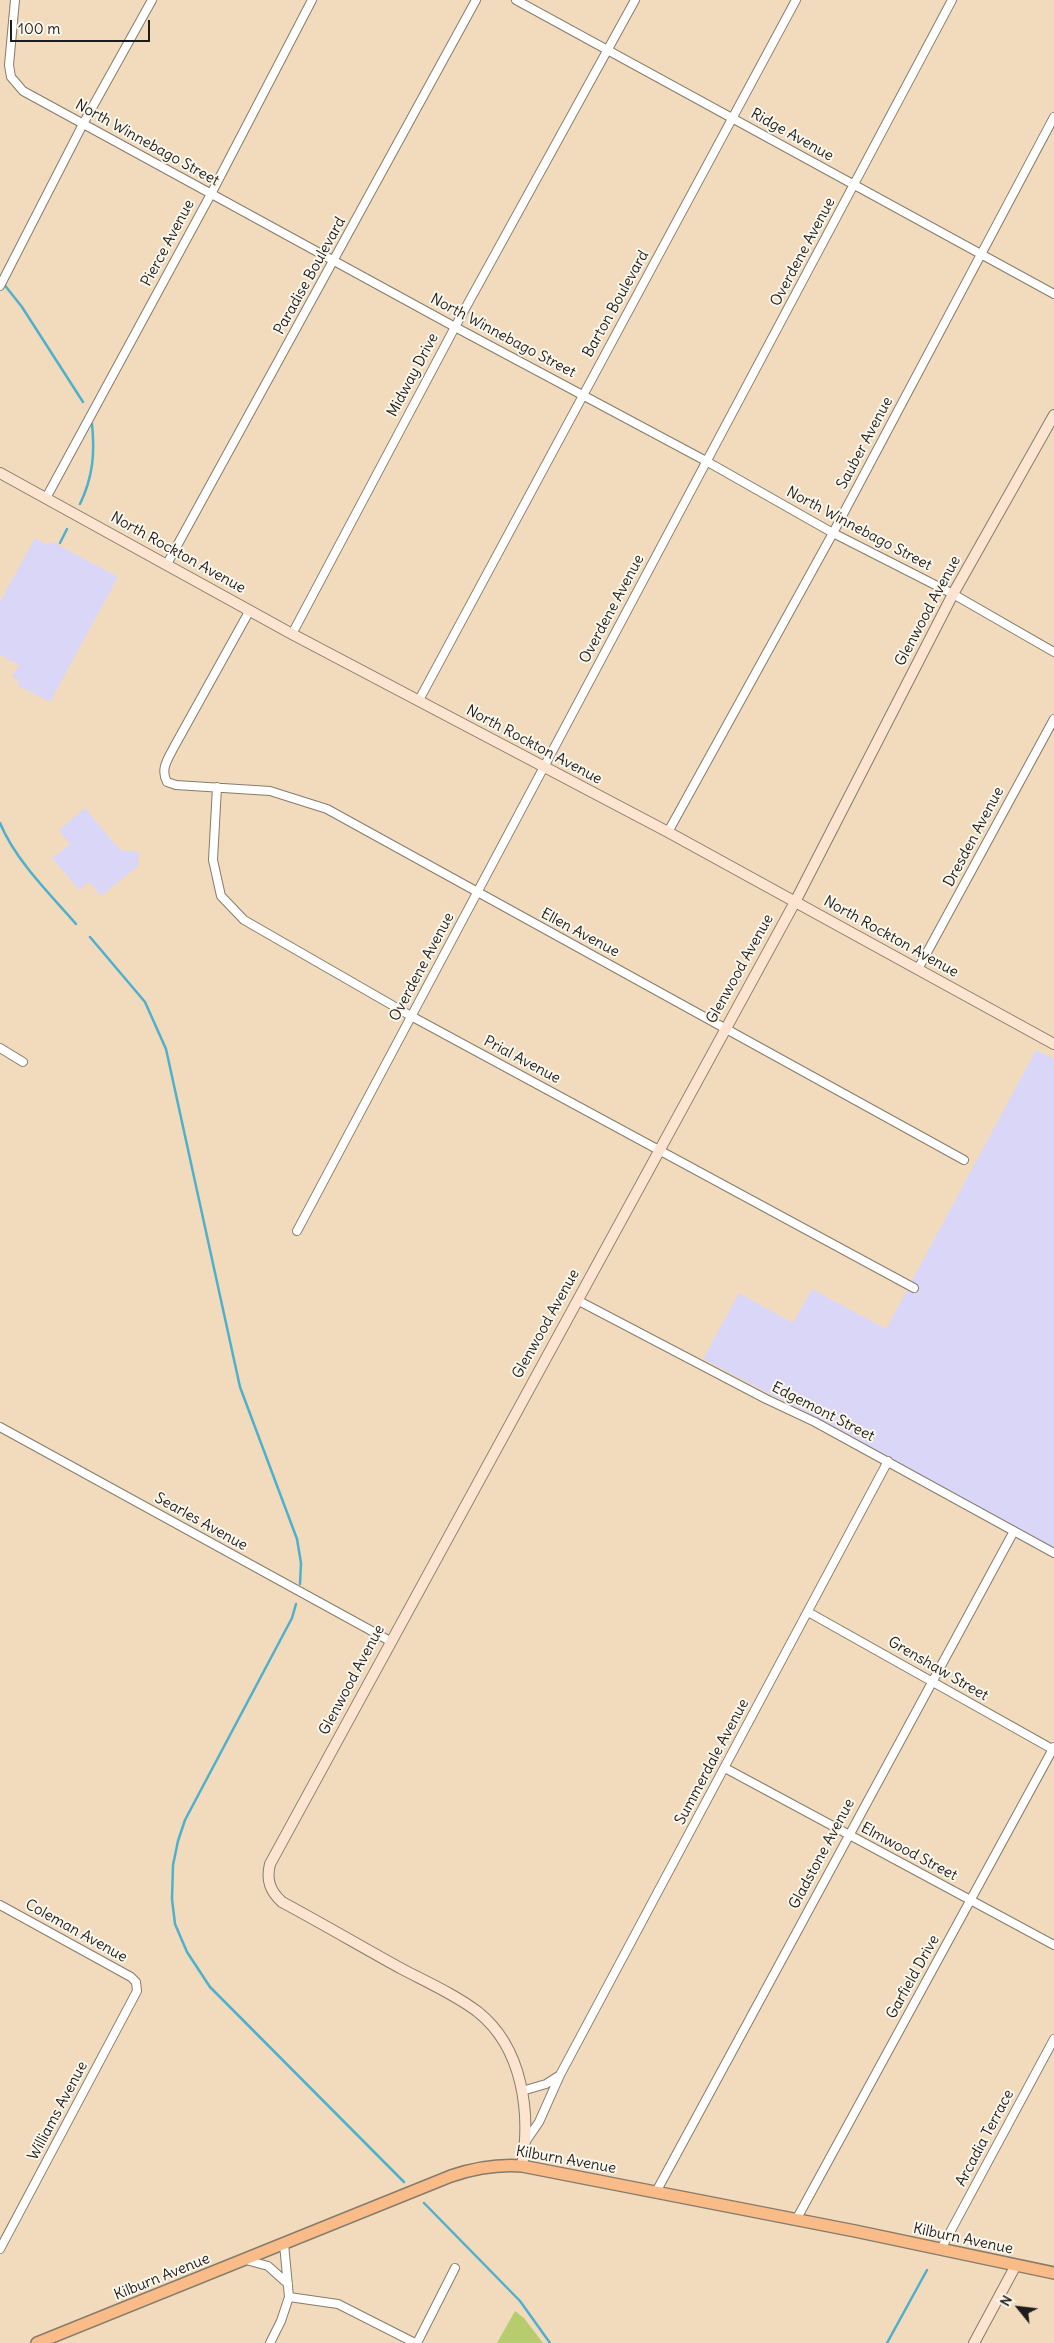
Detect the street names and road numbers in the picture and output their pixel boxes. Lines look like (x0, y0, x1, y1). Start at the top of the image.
street label: North Winnebago Street (72, 96, 222, 190)
street label: Ridge Avenue (747, 105, 837, 165)
street label: Overdene Avenue (767, 195, 839, 309)
street label: Pierce Avenue (138, 197, 198, 289)
street label: Paradise Boulevard (270, 214, 350, 338)
street label: Barton Boulevard (579, 247, 653, 361)
street label: North Winnebago Street (427, 290, 579, 382)
street label: Midway Drive (383, 330, 443, 420)
street label: Sauber Avenue (833, 394, 897, 492)
street label: North Winnebago Street (783, 483, 935, 575)
street label: North Rockton Avenue (108, 508, 248, 598)
street label: Overdene Avenue (576, 552, 648, 666)
street label: Glenwood Avenue (891, 553, 965, 669)
street label: North Rockton Avenue (463, 702, 605, 788)
street label: Dresden Avenue (940, 784, 1008, 890)
street label: North Rockton Avenue (821, 892, 961, 982)
street label: Ellen Avenue (538, 905, 622, 961)
street label: Overdene Avenue (386, 910, 458, 1024)
street label: Glenwood Avenue (703, 911, 777, 1027)
street label: Prial Avenue (481, 1032, 563, 1088)
street label: Glenwood Avenue (509, 1266, 583, 1382)
street label: Edgemont Street (769, 1378, 877, 1446)
street label: Searles Avenue (151, 1489, 251, 1555)
street label: Glenwood Avenue (315, 1622, 389, 1738)
street label: Grenshaw Street (885, 1633, 991, 1705)
street label: Summerdale Avenue (671, 1696, 753, 1828)
street label: Gladstone Avenue (785, 1796, 859, 1912)
street label: Elmwood Street (858, 1819, 960, 1885)
street label: Coleman Avenue (22, 1896, 130, 1966)
street label: Garfield Drive (883, 1932, 943, 2022)
street label: Williams Avenue (24, 2058, 92, 2164)
street label: Arcadia Terrace (952, 2087, 1018, 2189)
street label: Kilburn Avenue (514, 2142, 618, 2178)
street label: Kilburn Avenue (911, 2220, 1015, 2258)
street label: Kilburn Avenue (111, 2250, 213, 2304)

